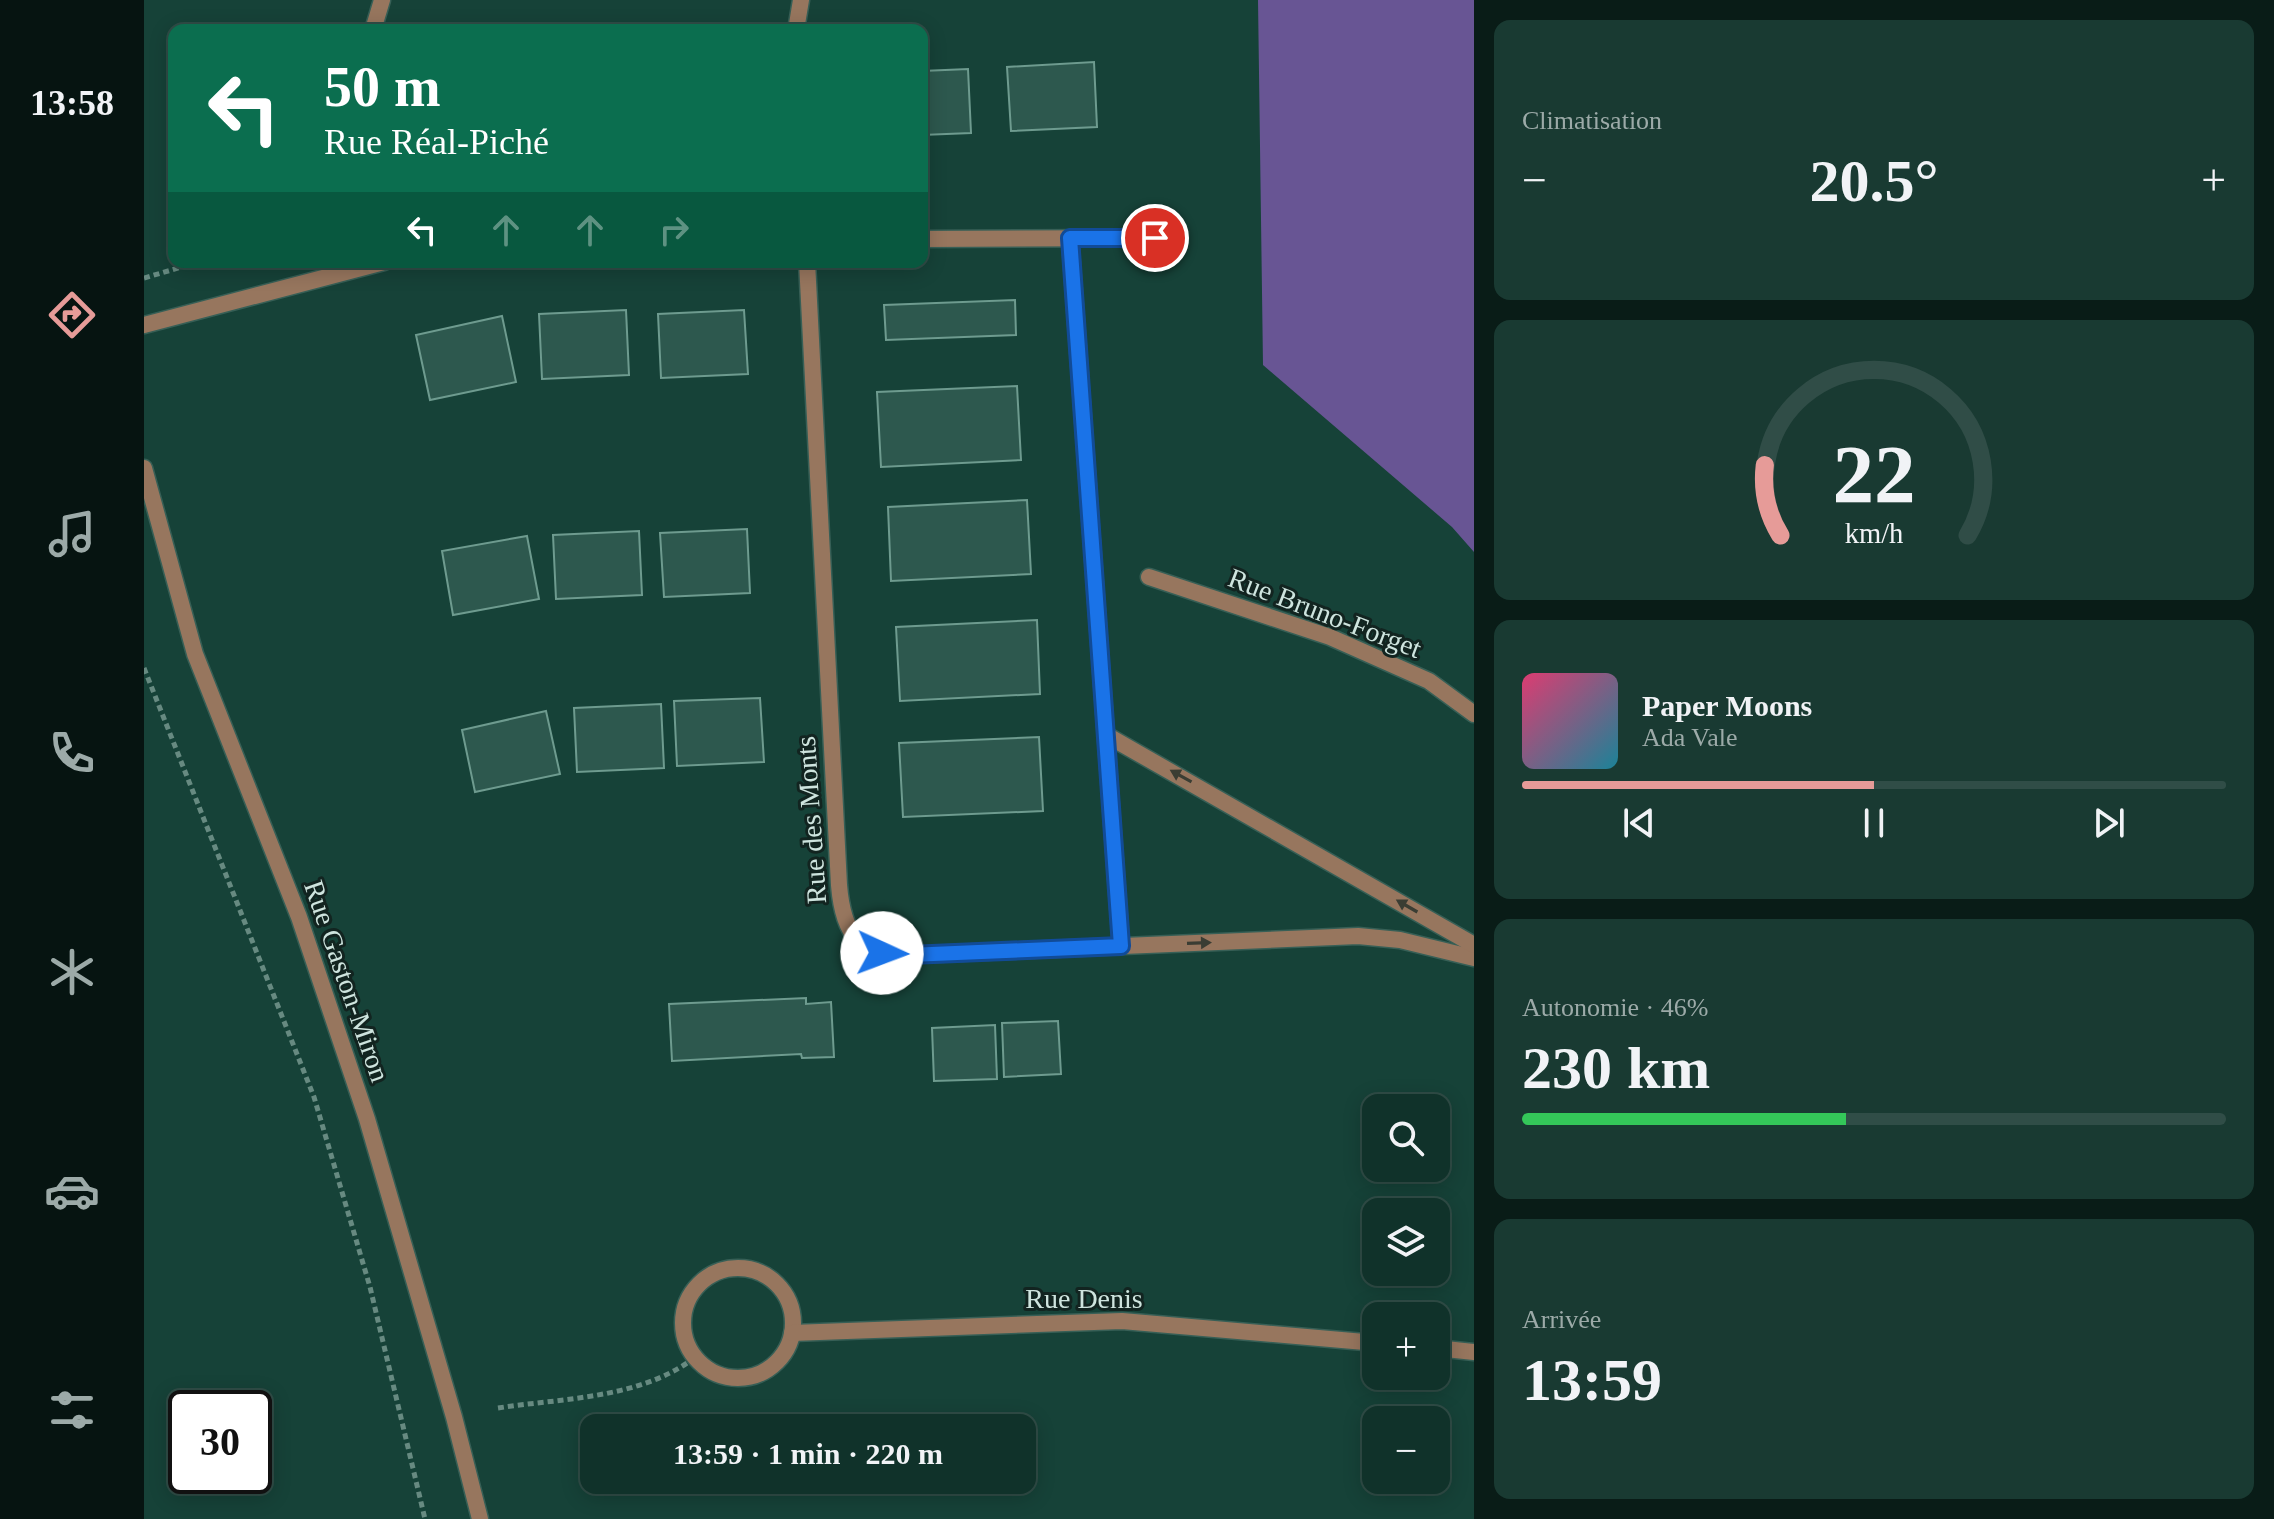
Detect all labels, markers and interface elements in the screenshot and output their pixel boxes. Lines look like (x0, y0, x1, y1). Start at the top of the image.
icon: left (192, 56, 296, 160)
text: 50 m (324, 56, 441, 118)
text: 13:58 (30, 83, 114, 123)
text: Climatisation (1522, 106, 1662, 135)
text: Rue Réal-Piché (324, 122, 549, 162)
text: 20.5° (1810, 148, 1939, 214)
text: − (1522, 156, 1547, 205)
text: + (2201, 156, 2226, 205)
pin (1121, 204, 1189, 272)
icon: left (400, 208, 444, 252)
icon: ahead (484, 208, 528, 252)
icon: ahead (568, 208, 612, 252)
icon: right (652, 208, 696, 252)
icon: arrive (1133, 216, 1177, 260)
icon: directions (44, 287, 100, 343)
text: 22 (1832, 427, 1916, 519)
icon: music (44, 506, 100, 562)
text: km/h (1845, 518, 1903, 549)
street label: Rue Bruno-Forget (1224, 562, 1426, 664)
text: Paper Moons (1642, 689, 1812, 722)
text: Ada Vale (1642, 723, 1738, 752)
icon: phone (44, 725, 100, 781)
street label: Rue des Monts (790, 735, 832, 905)
one-way arrow (1170, 770, 1192, 784)
icon: previous (1617, 801, 1661, 845)
icon: pause (1852, 801, 1896, 845)
icon: next (2087, 801, 2131, 845)
street label: Rue Gaston-Miron (298, 876, 396, 1086)
one-way arrow (1395, 899, 1418, 913)
position arrow (840, 911, 924, 995)
one-way arrow (1187, 936, 1212, 949)
icon: climate (44, 944, 100, 1000)
text: Autonomie · 46% (1522, 993, 1708, 1022)
text: 230 km (1522, 1035, 1710, 1101)
map controls (1362, 1094, 1450, 1494)
button: search (1362, 1094, 1450, 1182)
icon: car (44, 1163, 100, 1219)
button: layers (1362, 1198, 1450, 1286)
street label: Rue Denis (1025, 1283, 1143, 1314)
button: + (1362, 1302, 1450, 1390)
text: Arrivée (1522, 1305, 1601, 1334)
text: 13:59 (1522, 1347, 1662, 1413)
icon: filters (44, 1382, 100, 1438)
speed limit sign: 30 (168, 1390, 272, 1494)
button: − (1362, 1406, 1450, 1494)
text: 13:59 · 1 min · 220 m (673, 1437, 943, 1470)

